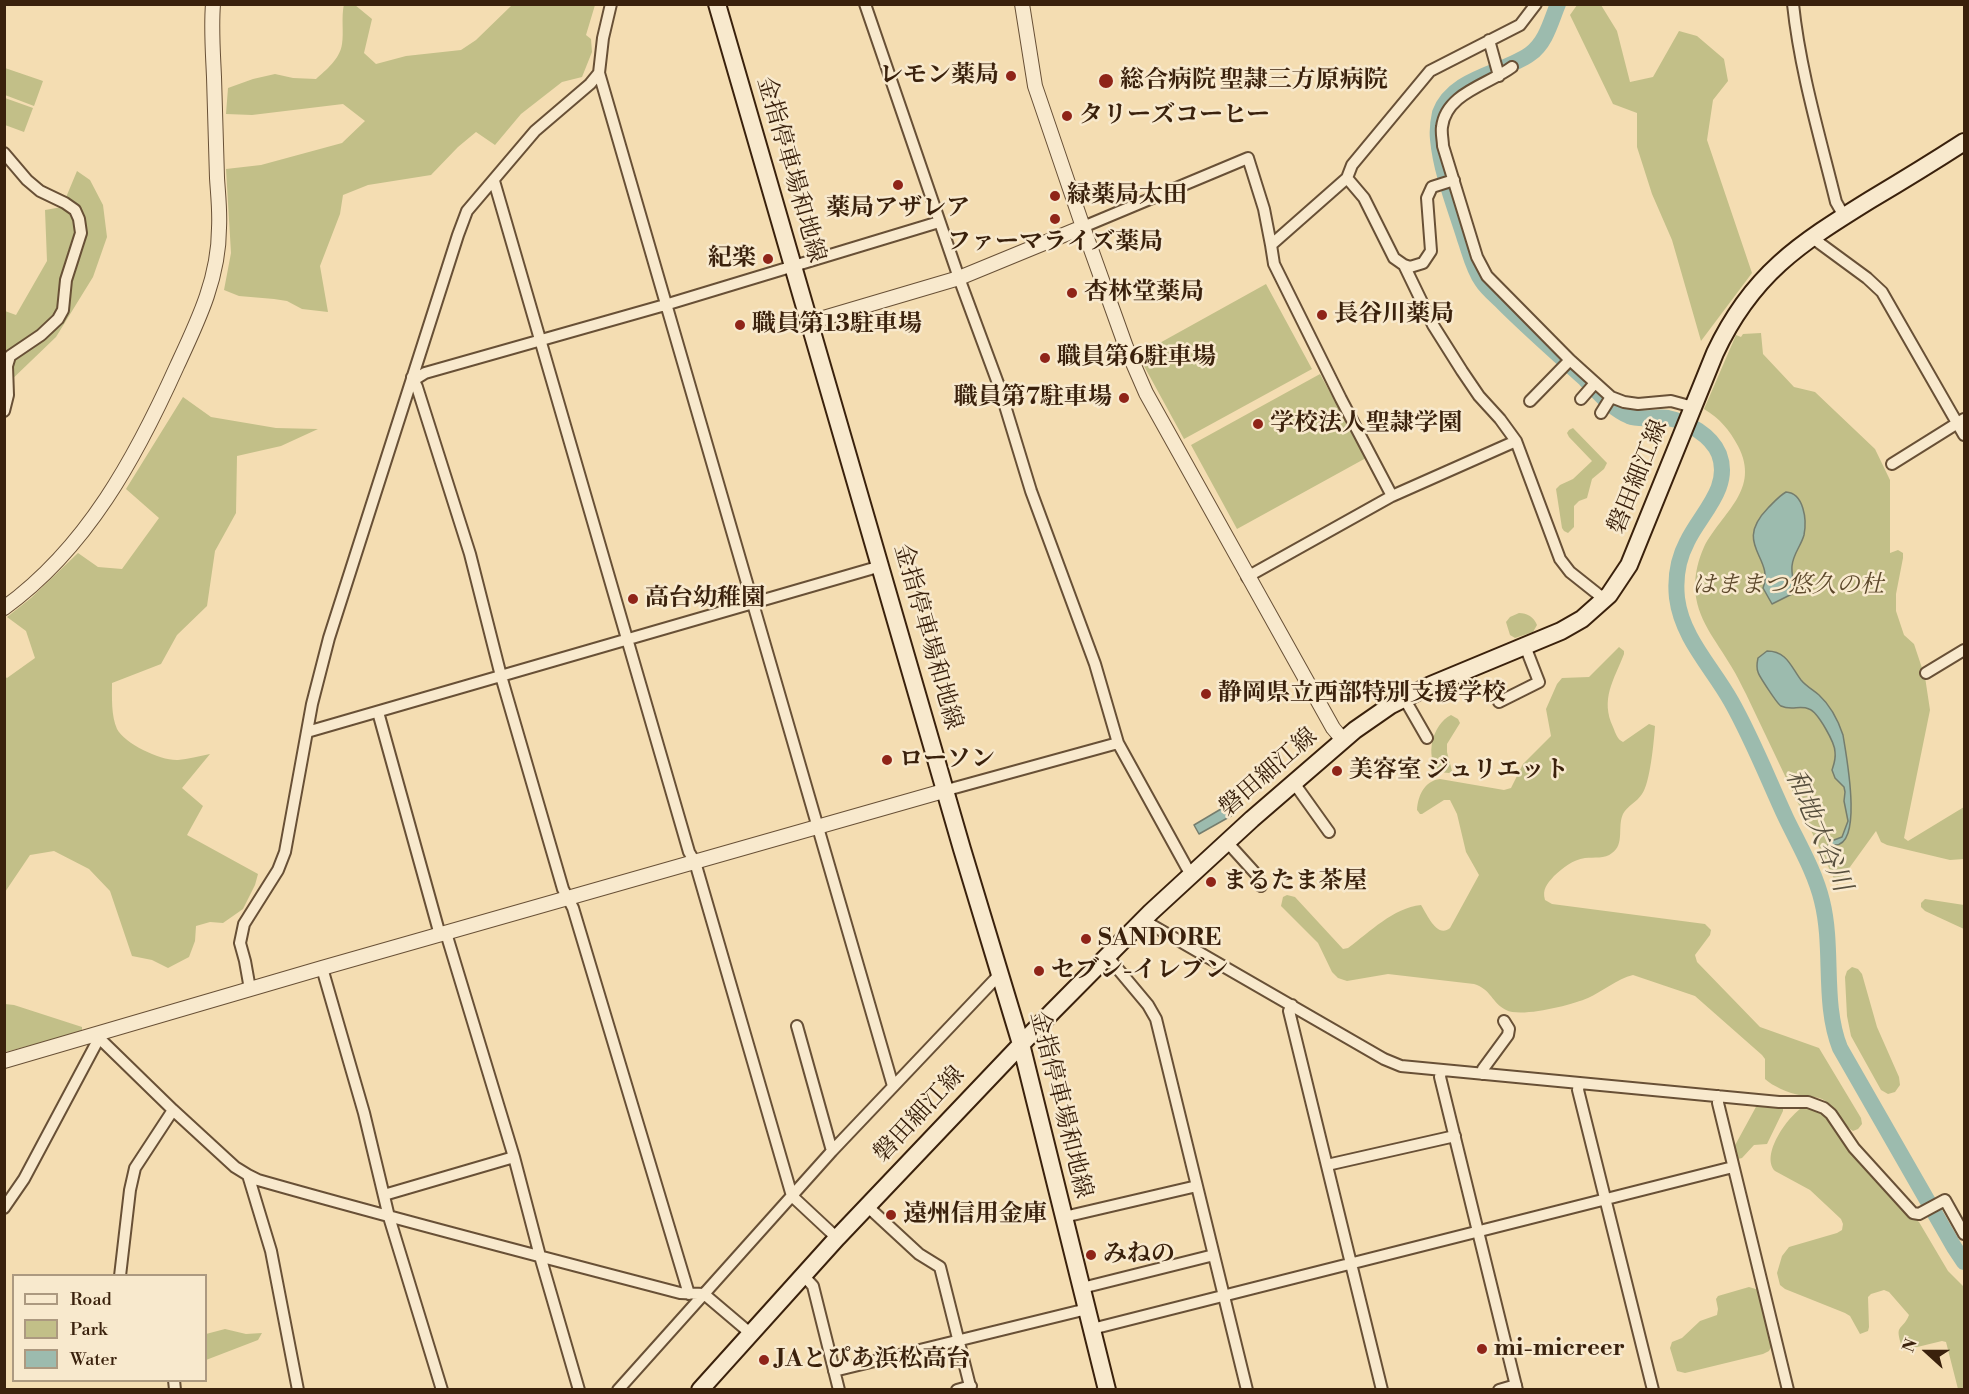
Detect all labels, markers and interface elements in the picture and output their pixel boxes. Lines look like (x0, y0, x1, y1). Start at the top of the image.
place label: レモン薬局 (879, 62, 999, 90)
place label: 総合病院 聖隷三方原病院 (1120, 67, 1388, 95)
marker: レモン薬局 (1004, 69, 1018, 83)
marker: 総合病院 聖隷三方原病院 (1097, 72, 1115, 90)
street label: 金指停車場和地線 (750, 74, 830, 266)
place label: タリーズコーヒー (1079, 102, 1270, 130)
marker: タリーズコーヒー (1060, 109, 1074, 123)
marker: 薬局アザレア (891, 178, 905, 192)
place label: 緑薬局太田 (1067, 182, 1187, 210)
marker: 緑薬局太田 (1048, 189, 1062, 203)
place label: 薬局アザレア (826, 195, 970, 223)
marker: ファーマライズ薬局 (1048, 212, 1062, 226)
place label: ファーマライズ薬局 (947, 229, 1163, 257)
place label: 紀楽 (708, 245, 756, 273)
marker: 紀楽 (761, 252, 775, 266)
place label: 杏林堂薬局 (1084, 279, 1204, 307)
marker: 杏林堂薬局 (1065, 286, 1079, 300)
place label: 長谷川薬局 (1334, 301, 1454, 329)
marker: 長谷川薬局 (1315, 308, 1329, 322)
place label: 職員第13駐車場 (752, 311, 922, 339)
marker: 職員第13駐車場 (733, 318, 747, 332)
place label: 職員第6駐車場 (1057, 344, 1216, 372)
marker: 職員第6駐車場 (1038, 351, 1052, 365)
place label: 職員第7駐車場 (954, 384, 1112, 412)
marker: 職員第7駐車場 (1117, 391, 1131, 405)
place label: 学校法人聖隷学園 (1270, 410, 1462, 438)
street label: 磐田細江線 (1603, 416, 1675, 538)
marker: 学校法人聖隷学園 (1251, 417, 1265, 431)
street label: 金指停車場和地線 (887, 541, 967, 733)
park label: はままつ悠久の杜 (1692, 572, 1884, 600)
place label: 高台幼稚園 (645, 585, 765, 613)
marker: 高台幼稚園 (626, 592, 640, 606)
place label: 静岡県立西部特別支援学校 (1218, 680, 1506, 708)
marker: 静岡県立西部特別支援学校 (1199, 687, 1213, 701)
street label: 磐田細江線 (1214, 723, 1324, 823)
place label: ローソン (899, 746, 995, 774)
marker: ローソン (880, 753, 894, 767)
place label: 美容室 ジュリエット (1349, 757, 1569, 785)
marker: 美容室 ジュリエット (1330, 764, 1344, 778)
water label: 和地大谷川 (1777, 765, 1857, 897)
place label: まるたま茶屋 (1223, 868, 1367, 896)
marker: まるたま茶屋 (1204, 875, 1218, 889)
place label: SANDORE (1098, 925, 1221, 953)
marker: SANDORE (1079, 932, 1093, 946)
place label: セブン-イレブン (1051, 957, 1228, 985)
marker: セブン-イレブン (1032, 964, 1046, 978)
street label: 金指停車場和地線 (1023, 1008, 1097, 1202)
street label: 磐田細江線 (869, 1061, 971, 1169)
place label: 遠州信用金庫 (903, 1201, 1047, 1229)
marker: 遠州信用金庫 (884, 1208, 898, 1222)
place label: みねの (1103, 1241, 1175, 1269)
marker: みねの (1084, 1248, 1098, 1262)
legend (12, 1274, 207, 1382)
text: Road (70, 1288, 112, 1311)
text: Park (70, 1318, 107, 1341)
north arrow (1897, 1322, 1957, 1382)
place label: mi-micreer (1494, 1335, 1625, 1363)
text: N (1899, 1336, 1922, 1355)
marker: mi-micreer (1475, 1342, 1489, 1356)
place label: JAとぴあ浜松高台 (776, 1346, 970, 1374)
text: Water (70, 1348, 117, 1371)
marker: JAとぴあ浜松高台 (757, 1353, 771, 1367)

